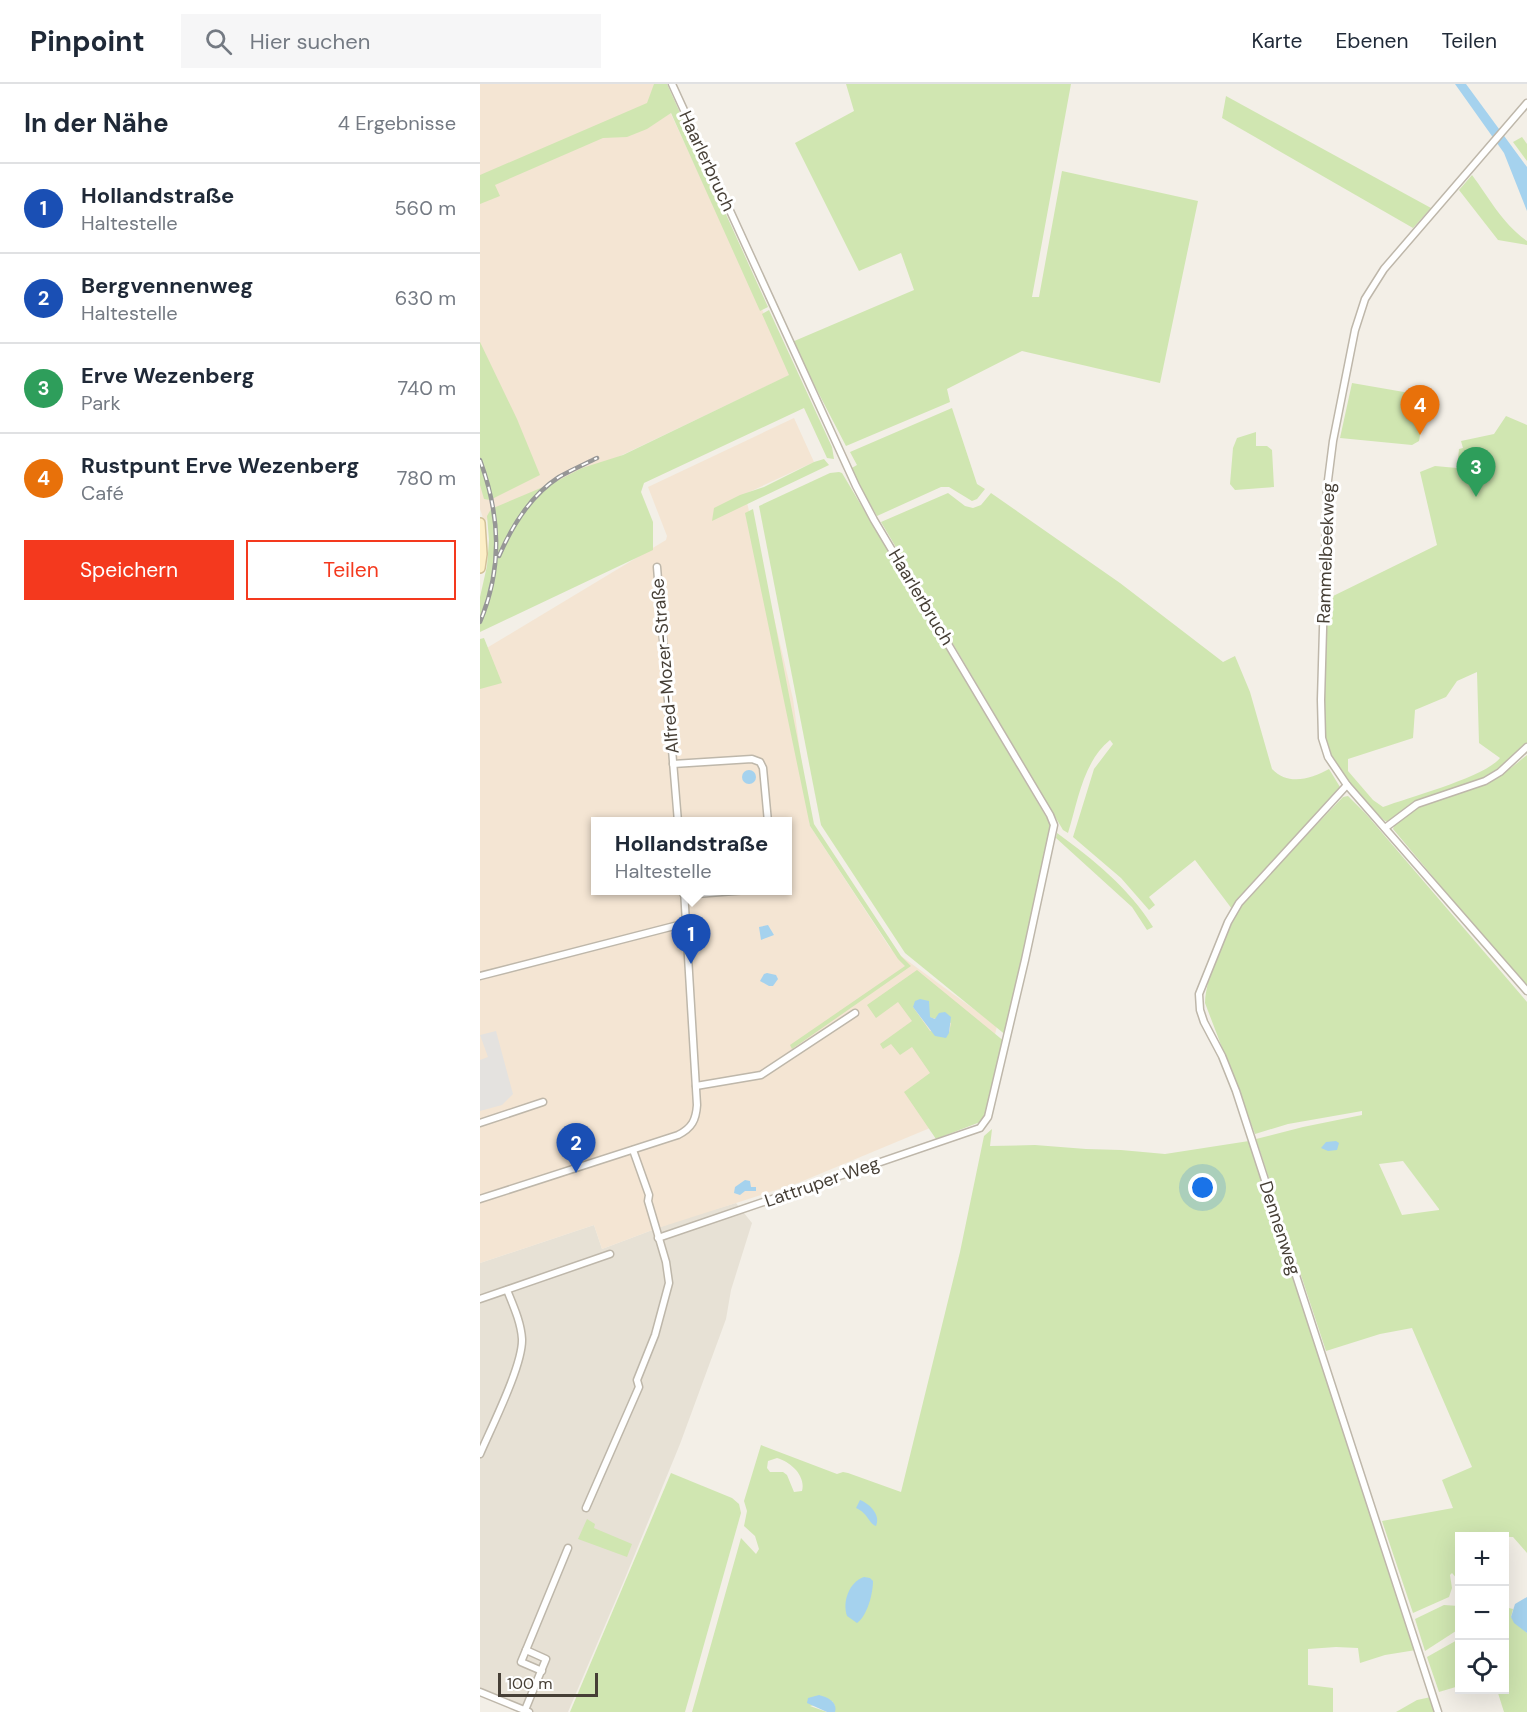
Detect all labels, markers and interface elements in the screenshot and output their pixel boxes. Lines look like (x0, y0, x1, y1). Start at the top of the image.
search box (181, 14, 601, 68)
text: Pinpoint (30, 23, 145, 60)
icon: search (202, 25, 235, 58)
text: Hier suchen (250, 27, 370, 56)
text: Karte (1252, 27, 1302, 55)
text: Ebenen (1335, 27, 1408, 55)
text: Teilen (1441, 27, 1497, 55)
text: In der Nähe (24, 106, 169, 140)
street label: Haarlerbruch (673, 107, 741, 215)
text: 4 Ergebnisse (338, 110, 456, 136)
text: Hollandstraße (81, 181, 234, 210)
text: 1 (40, 195, 47, 221)
text: 560 m (394, 195, 456, 221)
text: Haltestelle (81, 210, 178, 236)
text: Bergvennenweg (81, 271, 253, 300)
text: 2 (38, 285, 49, 311)
text: 630 m (395, 285, 456, 311)
text: Haltestelle (81, 300, 178, 326)
text: Erve Wezenberg (81, 361, 255, 390)
text: 3 (37, 375, 50, 401)
text: 740 m (398, 375, 456, 401)
pin: 4 (1400, 386, 1440, 435)
text: Park (81, 390, 121, 416)
pin: 3 (1456, 448, 1496, 497)
text: Rustpunt Erve Wezenberg (81, 451, 359, 480)
text: 4 (37, 465, 50, 491)
text: 780 m (397, 465, 456, 491)
text: Café (81, 480, 124, 506)
street label: Rammelbeekweg (1312, 482, 1340, 624)
button: Speichern (24, 540, 234, 600)
button: Teilen (246, 540, 456, 600)
street label: Haarlerbruch (883, 544, 959, 650)
street label: Alfred-Mozer-Straße (645, 577, 685, 755)
popup (591, 817, 792, 895)
text: Hollandstraße (615, 829, 768, 858)
text: Haltestelle (615, 858, 712, 884)
pin: 1 (672, 914, 710, 964)
pin: 2 (556, 1124, 596, 1173)
street label: Lattruper Weg (761, 1151, 883, 1213)
your location (1188, 1173, 1217, 1202)
street label: Dennenweg (1254, 1178, 1306, 1278)
map controls (1455, 1532, 1509, 1694)
button: + (1455, 1532, 1509, 1586)
button: − (1455, 1586, 1509, 1640)
button: locate (1455, 1640, 1509, 1694)
scale bar (498, 1670, 598, 1698)
text: 100 m (507, 1673, 552, 1694)

